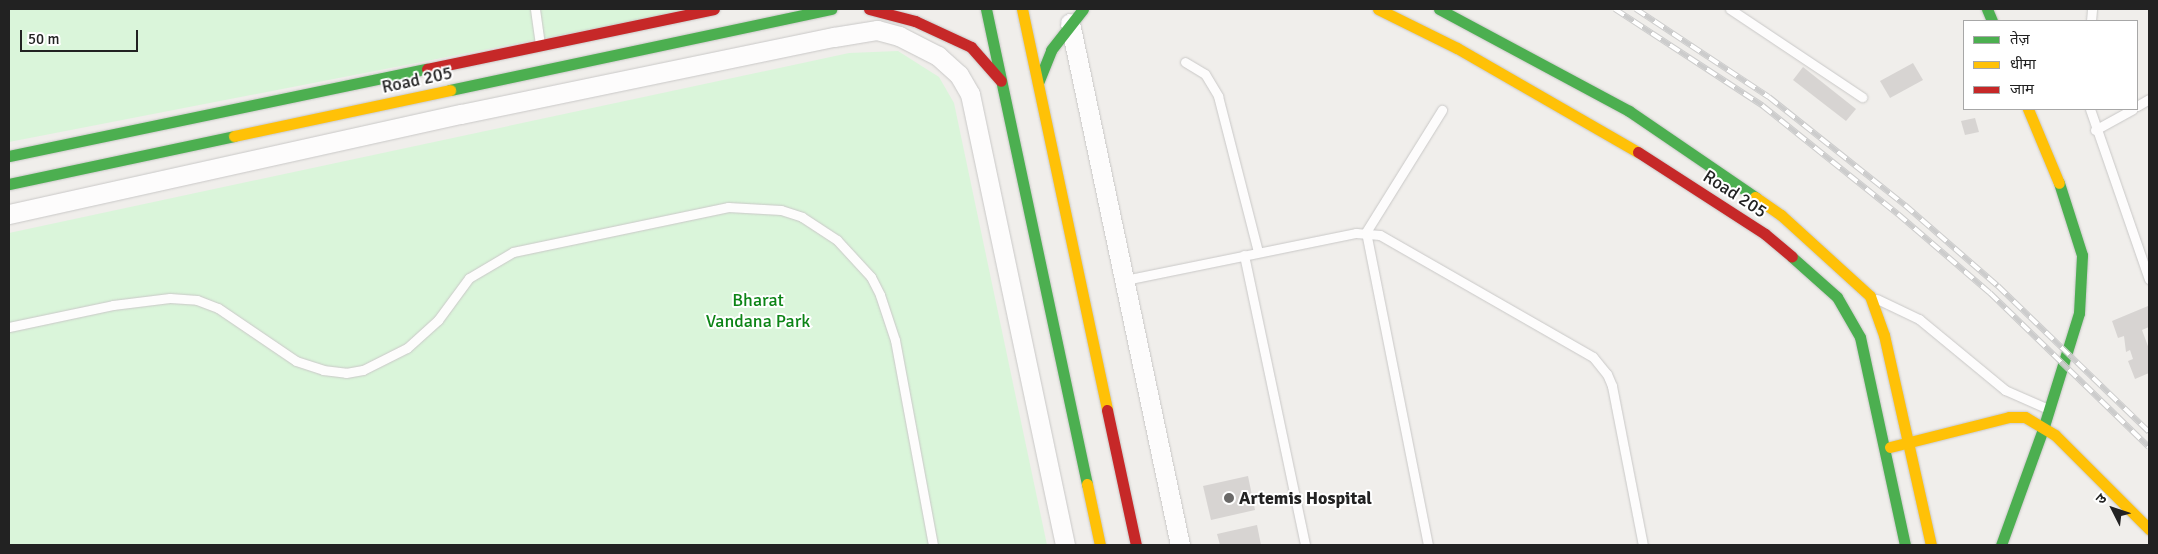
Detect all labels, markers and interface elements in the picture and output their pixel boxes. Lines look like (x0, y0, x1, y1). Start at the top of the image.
scale bar (22, 20, 140, 52)
legend (1963, 20, 2138, 110)
text: 50 m (28, 30, 59, 48)
text: तेज़ (2010, 30, 2030, 48)
text: धीमा (2010, 55, 2036, 73)
street label: Road 205 (380, 62, 454, 98)
text: जाम (2010, 80, 2034, 98)
street label: Road 205 (1699, 165, 1771, 223)
park label: Bharat Vandana Park (706, 290, 810, 332)
north arrow (2088, 484, 2138, 534)
place label: Artemis Hospital (1239, 487, 1372, 509)
text: उ (2092, 490, 2110, 508)
marker: Artemis Hospital (1223, 492, 1235, 504)

